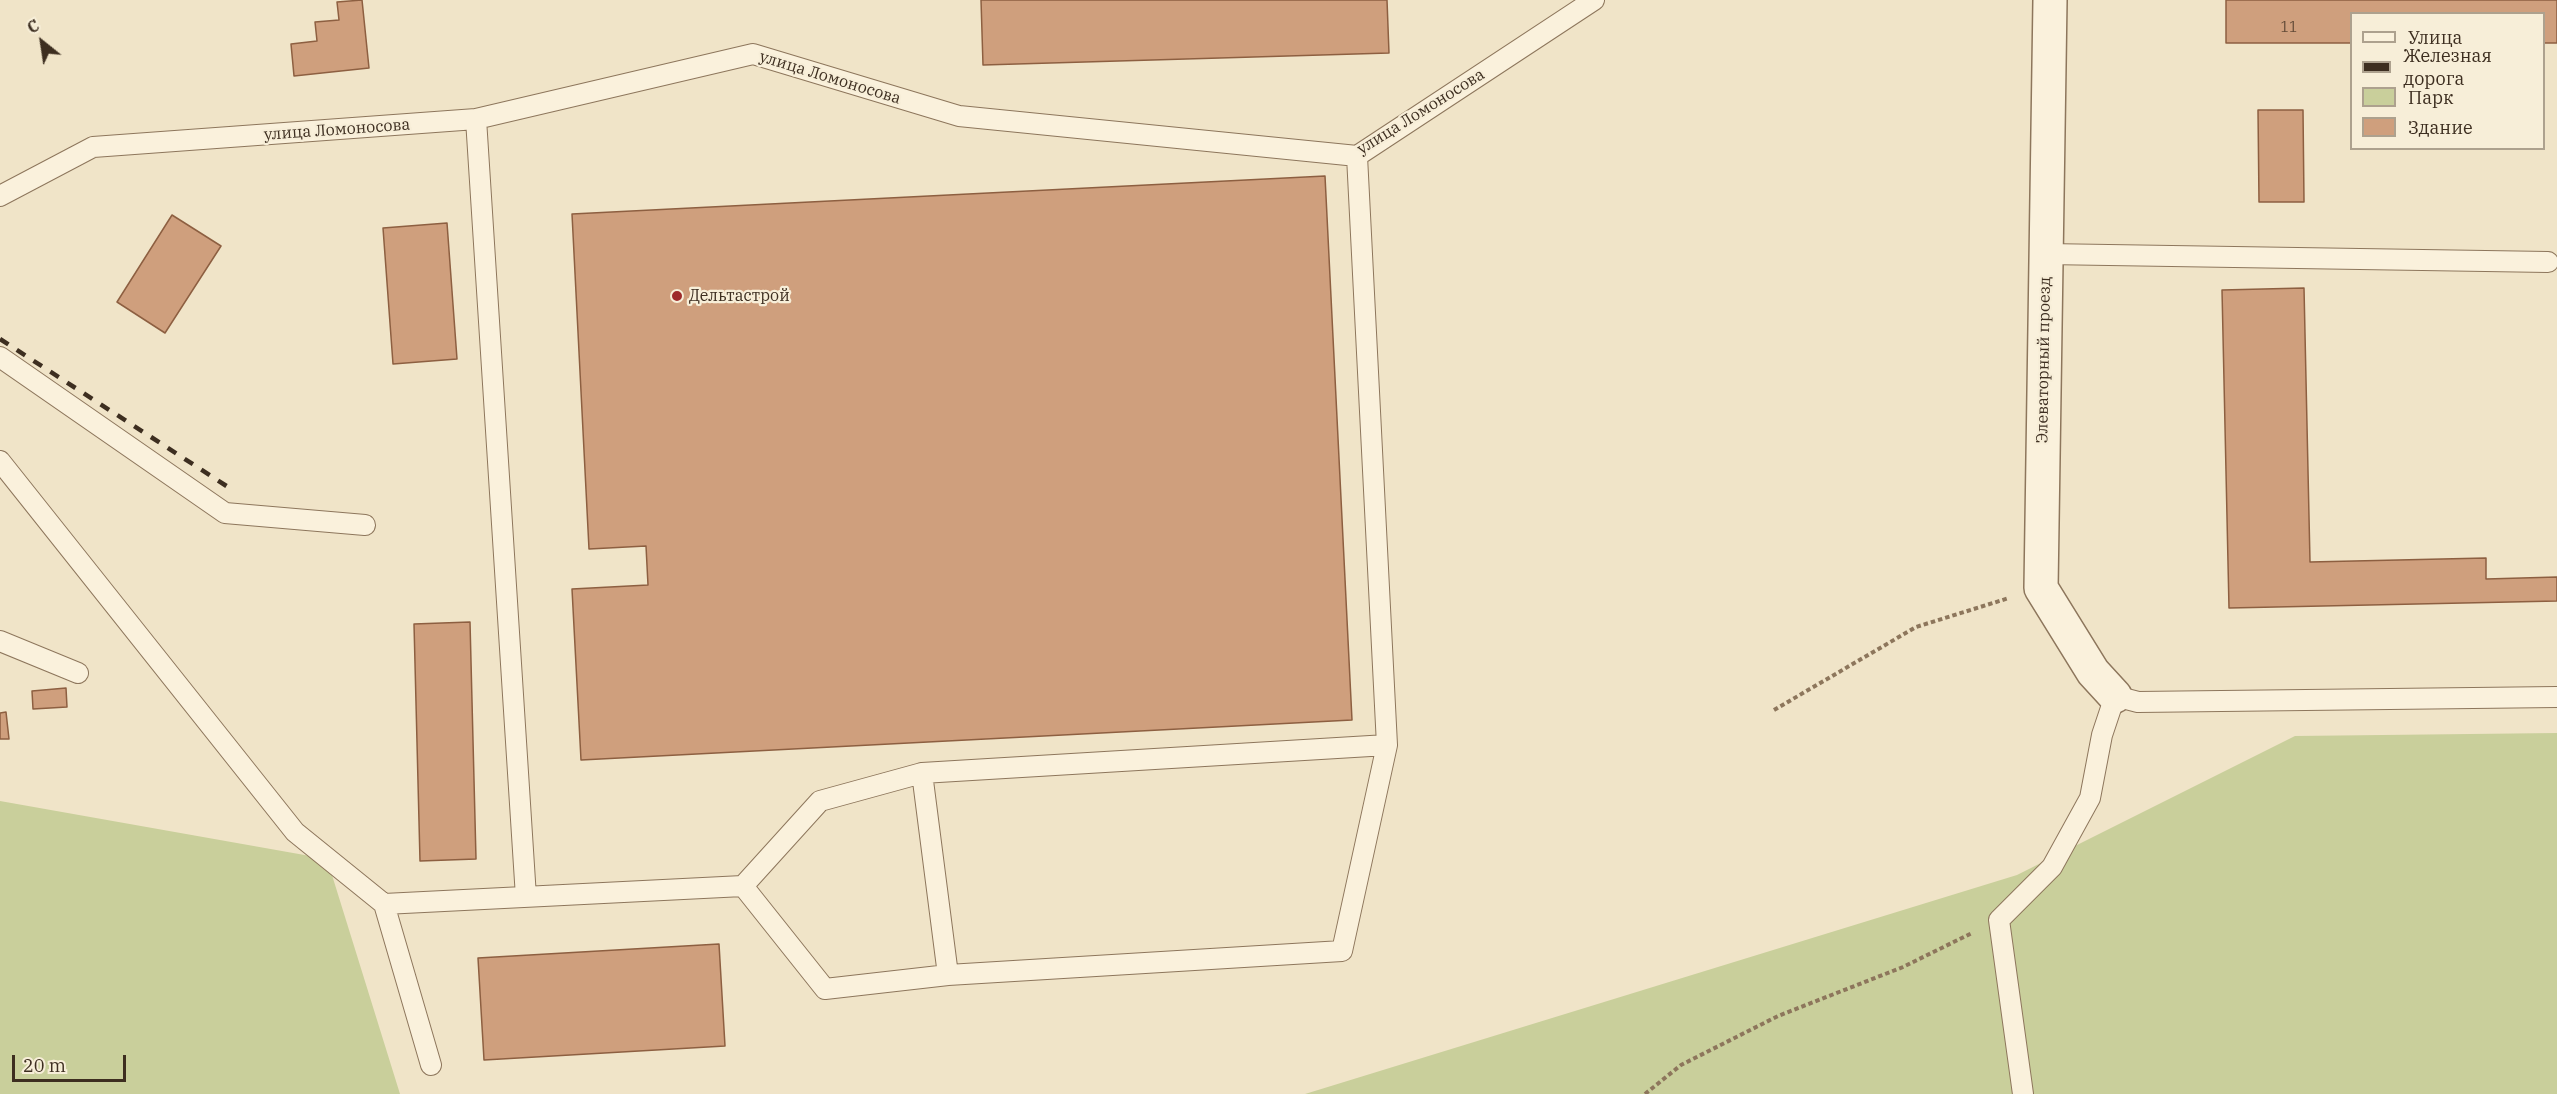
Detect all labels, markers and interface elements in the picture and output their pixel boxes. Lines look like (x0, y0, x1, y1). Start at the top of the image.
north arrow (12, 12, 72, 72)
legend (2350, 12, 2545, 150)
text: С (23, 15, 43, 38)
house number: 11 (2281, 20, 2297, 36)
text: Улица (2408, 26, 2462, 49)
text: Железная дорога (2403, 44, 2492, 90)
street label: улица Ломоносова (757, 47, 903, 109)
street label: улица Ломоносова (1354, 65, 1488, 159)
text: Парк (2408, 86, 2454, 109)
street label: улица Ломоносова (263, 115, 411, 145)
text: Здание (2408, 116, 2473, 139)
street label: Элеваторный проезд (2033, 276, 2055, 444)
place label: Дельтастрой (689, 286, 790, 306)
marker: Дельтастрой (670, 289, 684, 303)
scale bar (15, 1043, 129, 1081)
text: 20 m (23, 1054, 66, 1077)

